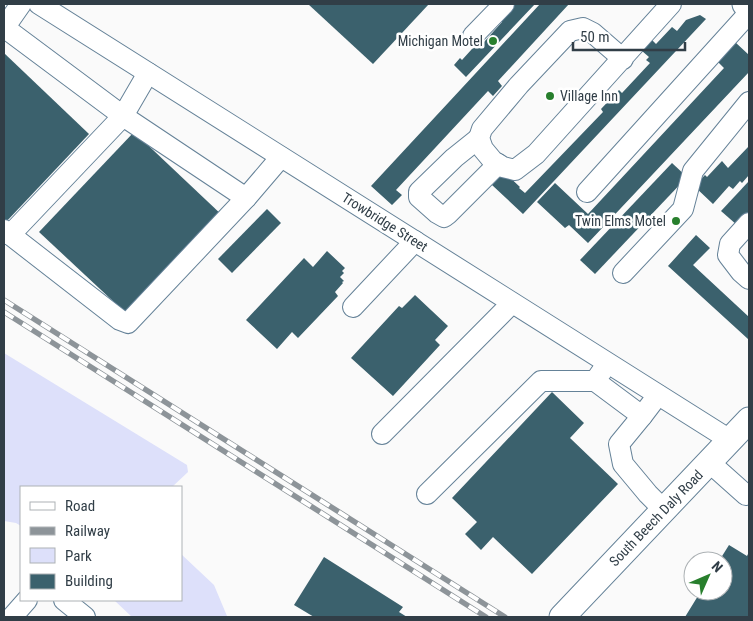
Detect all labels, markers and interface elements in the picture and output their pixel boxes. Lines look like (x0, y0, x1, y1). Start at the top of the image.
scale bar (573, 20, 686, 52)
text: 50 m (580, 28, 610, 46)
place label: Michigan Motel (398, 33, 483, 49)
marker: Michigan Motel (487, 35, 499, 47)
place label: Village Inn (560, 88, 618, 104)
marker: Village Inn (544, 90, 556, 102)
street label: Trowbridge Street (339, 189, 431, 255)
place label: Twin Elms Motel (575, 213, 666, 229)
marker: Twin Elms Motel (670, 215, 682, 227)
street label: South Beech Daly Road (606, 467, 706, 569)
legend (20, 486, 182, 601)
text: Road (65, 497, 95, 515)
text: Railway (65, 522, 110, 540)
text: Park (65, 547, 92, 565)
north arrow (683, 551, 733, 601)
text: N (709, 558, 726, 575)
text: Building (65, 572, 113, 590)

